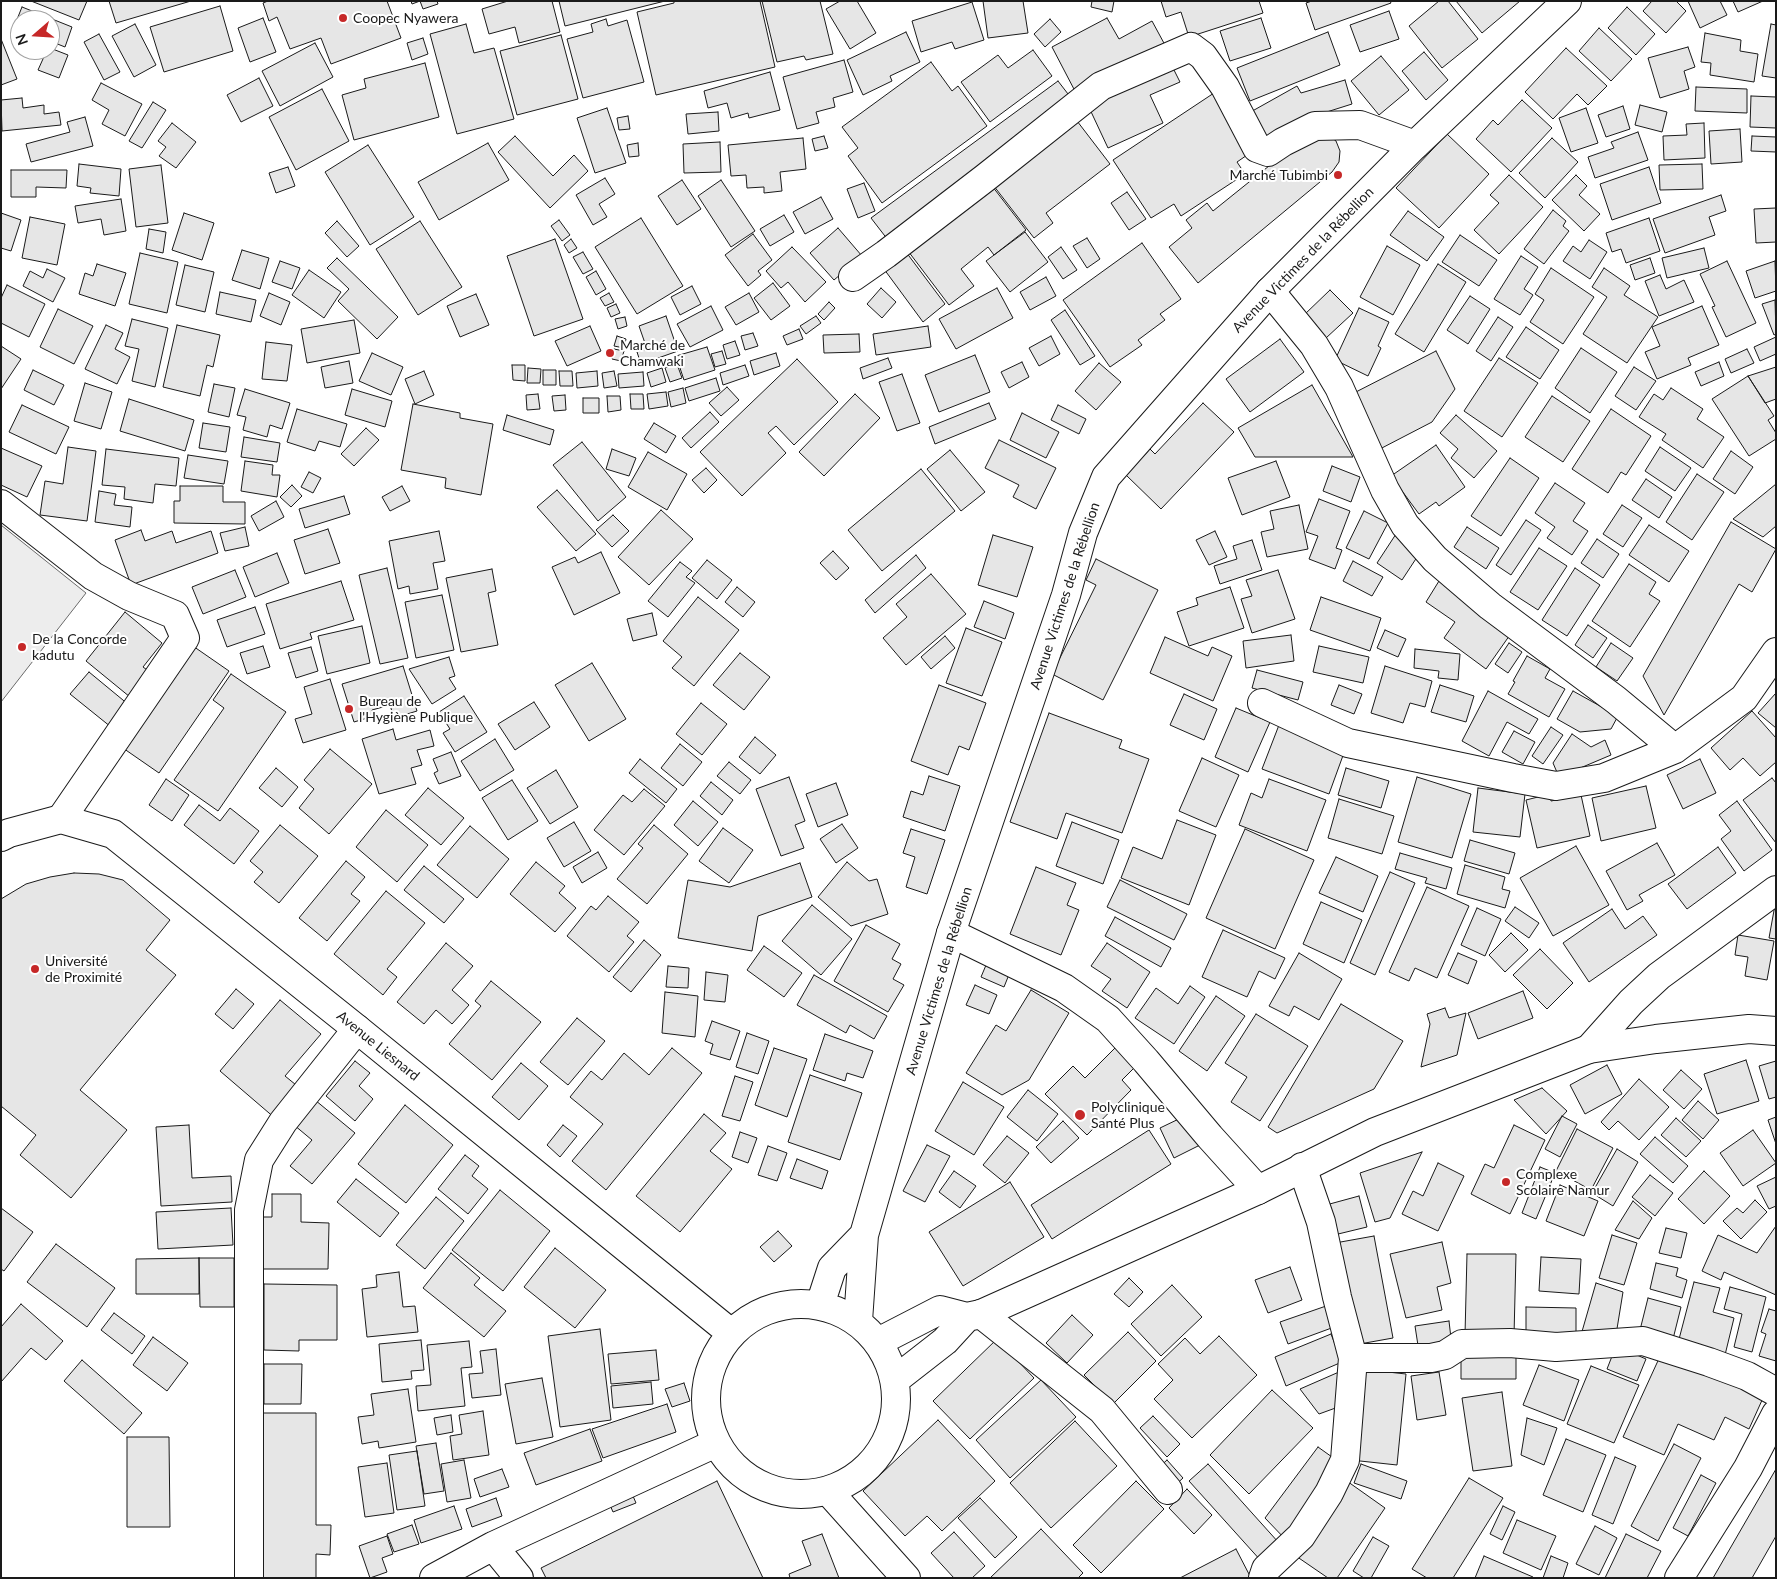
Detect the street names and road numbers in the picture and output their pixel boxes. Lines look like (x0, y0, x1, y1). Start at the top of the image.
street label: Avenue Victimes de la Rébellion (1229, 184, 1377, 336)
street label: Avenue Victimes de la Rébellion (1027, 500, 1103, 692)
street label: Avenue Victimes de la Rébellion (902, 885, 976, 1077)
street label: Avenue Liesnard (333, 1008, 423, 1084)

